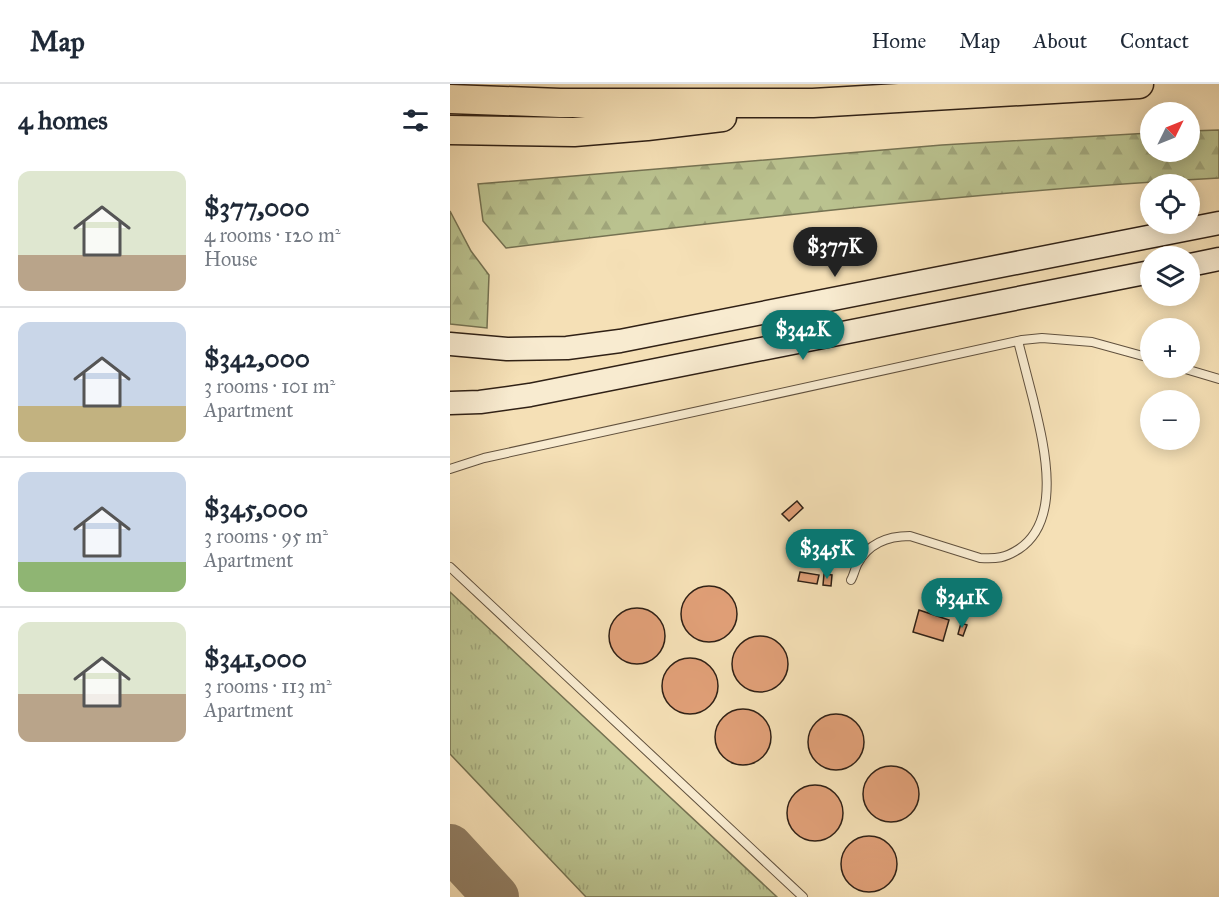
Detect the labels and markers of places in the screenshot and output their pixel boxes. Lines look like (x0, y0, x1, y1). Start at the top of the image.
pin: $377K (793, 227, 877, 278)
pin: $342K (761, 310, 845, 361)
pin: $345K (785, 529, 869, 580)
pin: $341K (920, 578, 1004, 629)

